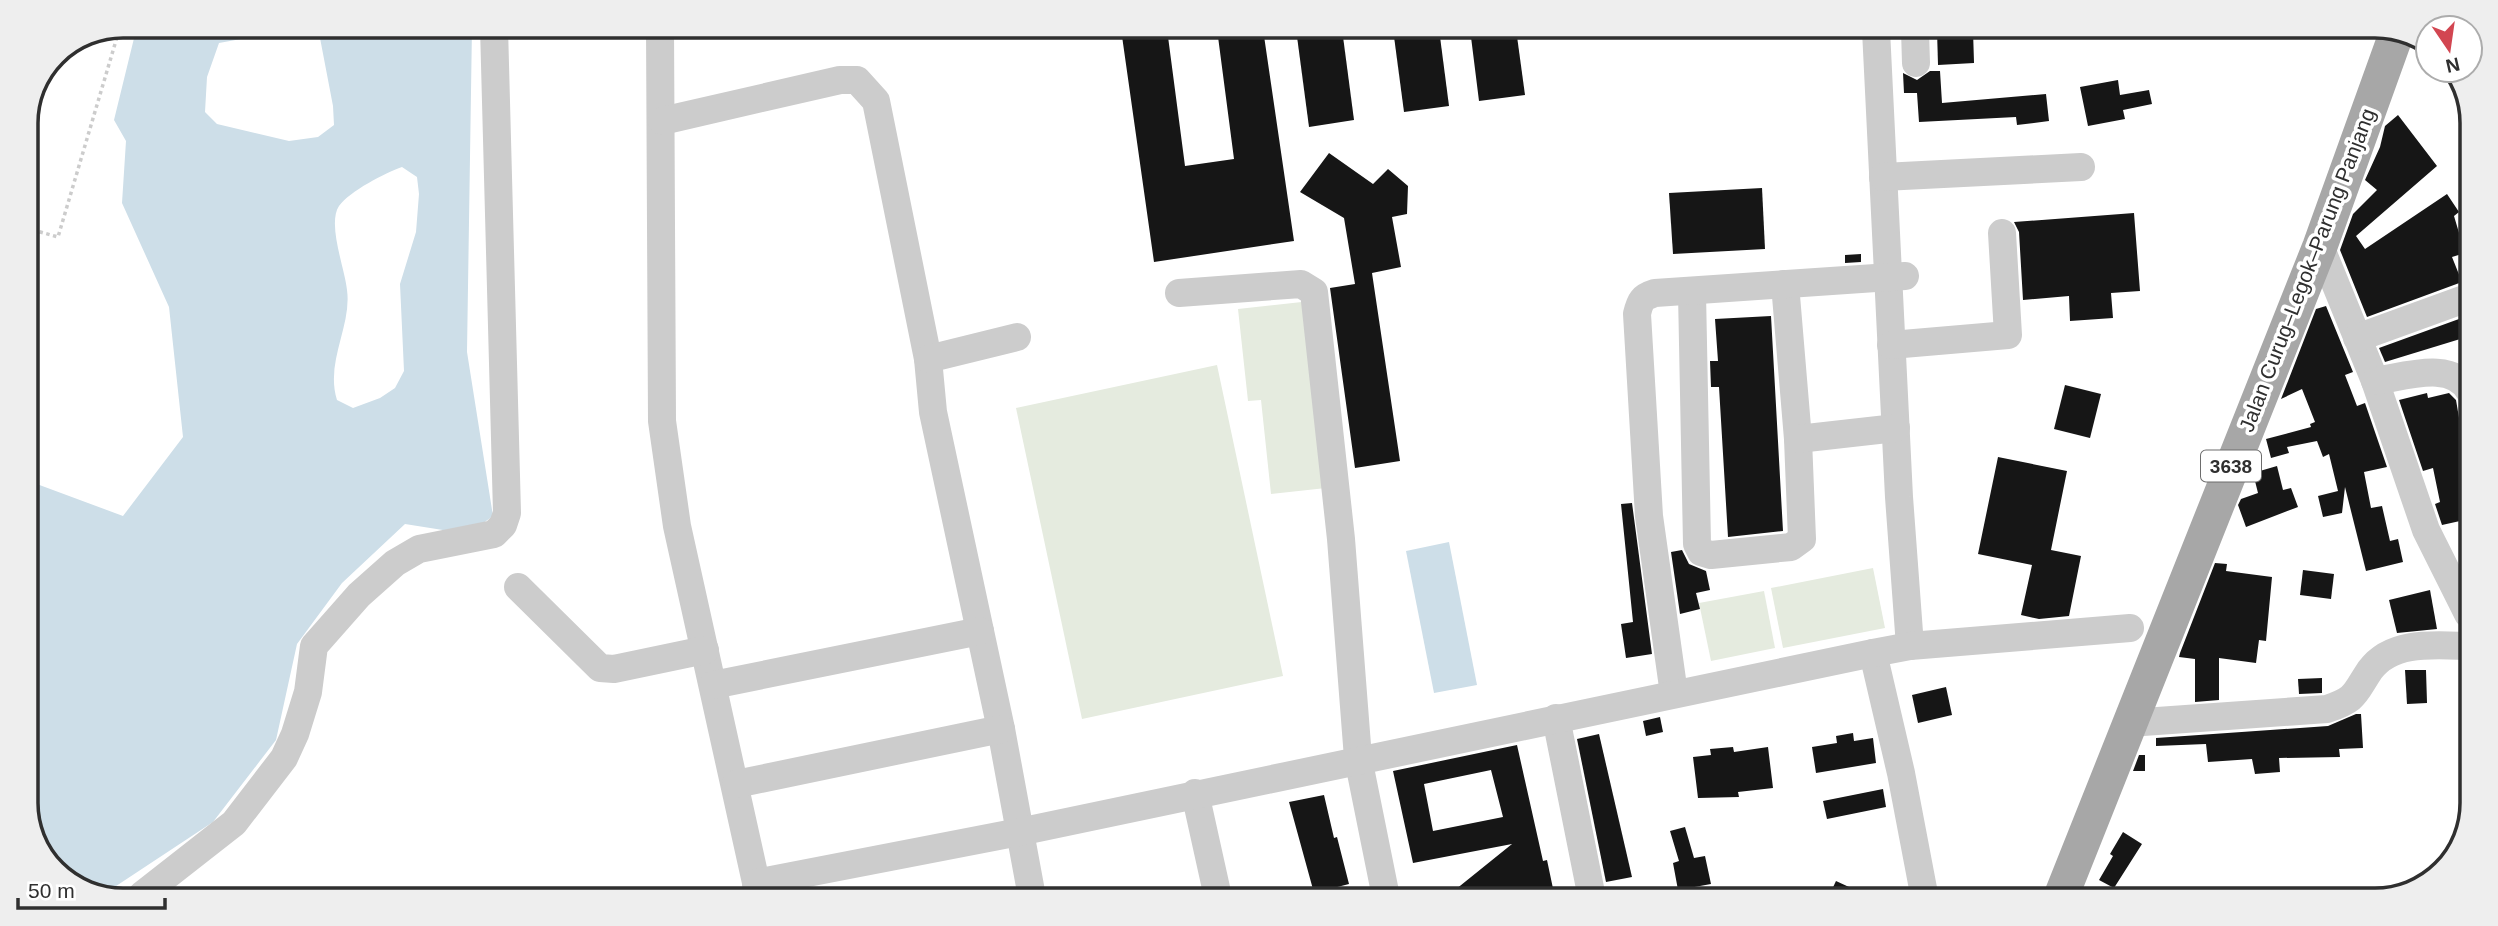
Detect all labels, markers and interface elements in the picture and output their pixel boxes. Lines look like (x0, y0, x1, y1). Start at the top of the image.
north arrow (2414, 14, 2484, 84)
text: N (2444, 53, 2462, 77)
street label: Jalan Curug–Legok–Parung Panjang (2235, 105, 2379, 435)
road number: 3638 (2201, 450, 2261, 481)
scale bar (18, 866, 164, 910)
text: 50 m (28, 879, 75, 902)

